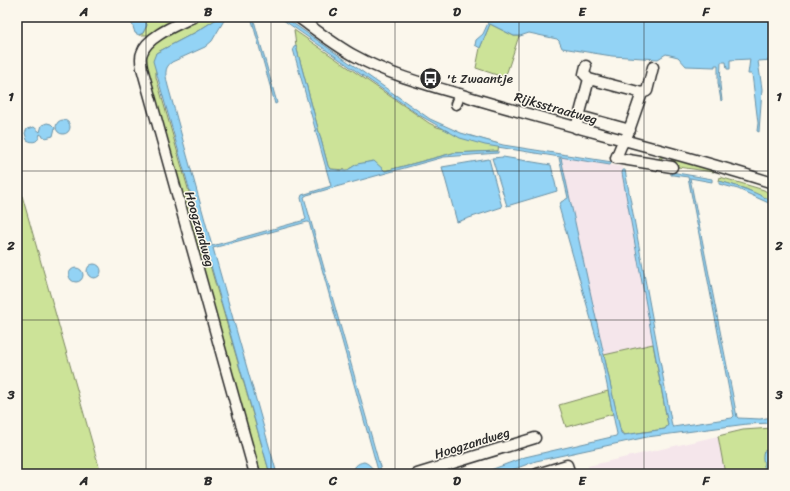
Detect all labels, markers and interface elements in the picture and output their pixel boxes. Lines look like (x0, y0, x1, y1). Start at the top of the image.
text: A (79, 0, 88, 23)
text: B (204, 0, 213, 23)
text: C (328, 0, 338, 23)
text: D (453, 0, 461, 23)
text: E (578, 0, 587, 23)
text: F (701, 0, 710, 23)
bus stop icon: 't Zwaantje (418, 65, 444, 91)
place label: 't Zwaantje (446, 67, 513, 90)
text: 1 (8, 85, 14, 108)
street label: Rijksstraatweg (512, 85, 601, 131)
text: 1 (776, 85, 782, 108)
street label: Hoogzandweg (178, 188, 222, 270)
text: 2 (6, 234, 15, 257)
text: 2 (774, 234, 783, 257)
text: 3 (6, 383, 15, 406)
text: 3 (774, 383, 783, 406)
street label: Hoogzandweg (431, 421, 513, 465)
text: A (79, 469, 88, 491)
text: B (204, 469, 213, 491)
text: C (328, 469, 338, 491)
text: D (453, 469, 461, 491)
text: E (578, 469, 587, 491)
text: F (701, 469, 710, 491)

